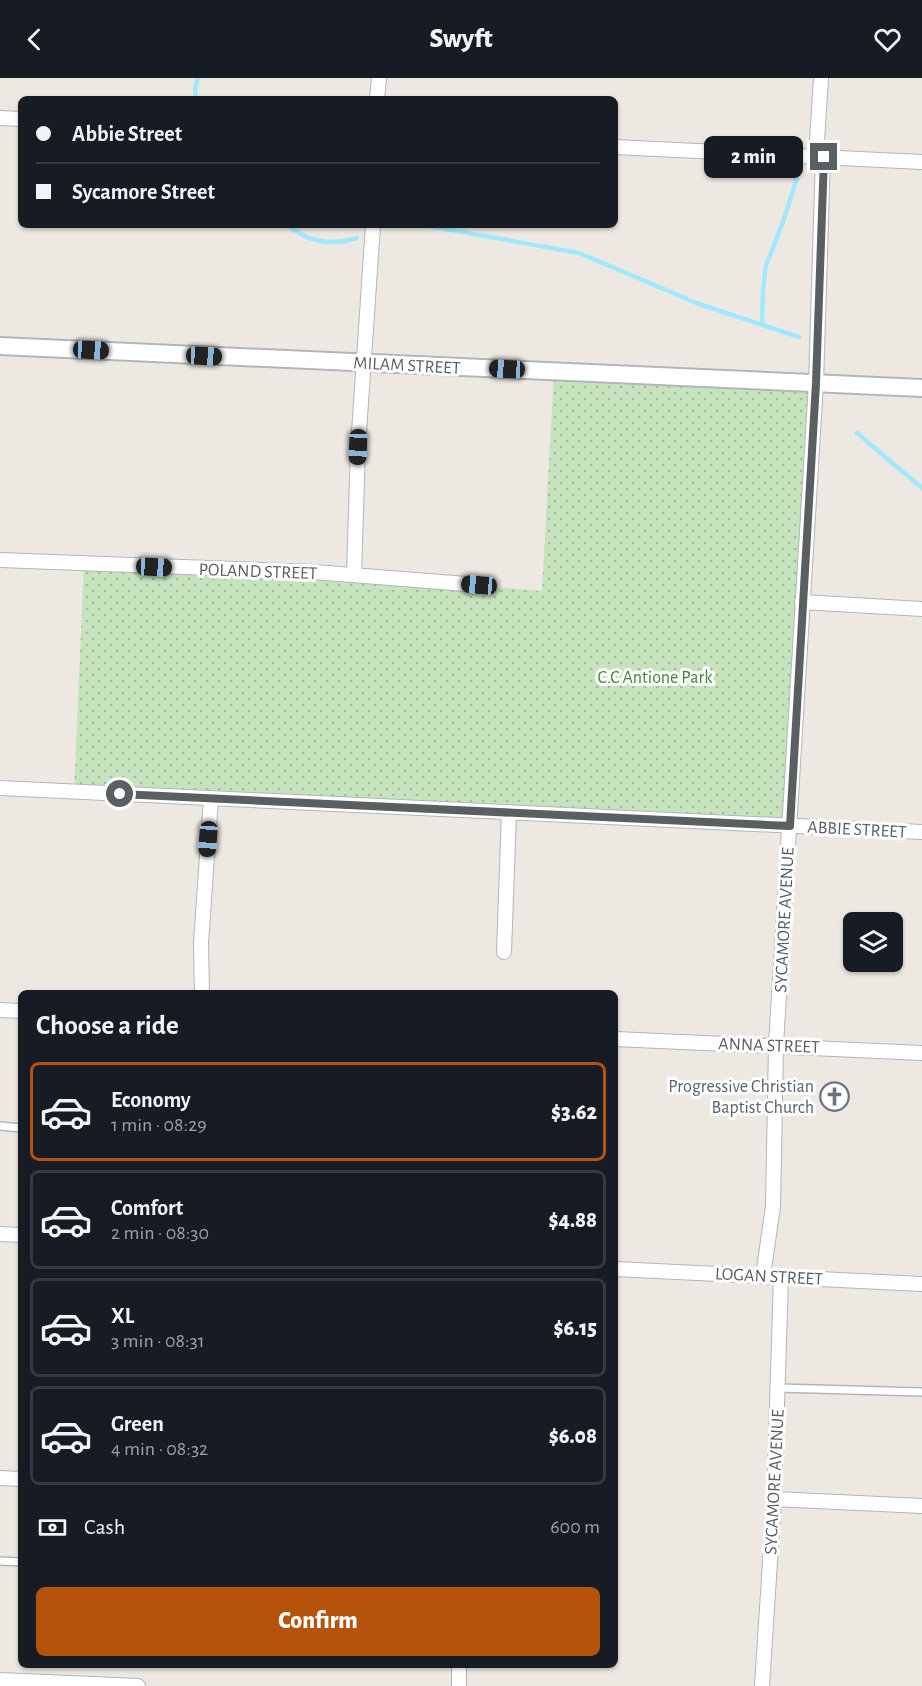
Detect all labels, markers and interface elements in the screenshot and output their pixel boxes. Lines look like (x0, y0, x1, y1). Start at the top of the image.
icon: back (18, 23, 51, 56)
icon: heart (871, 23, 904, 56)
text: Swyft (429, 25, 493, 52)
text: Abbie Street (72, 123, 182, 145)
callout: 2 min (704, 136, 803, 178)
route end (810, 143, 837, 170)
text: 2 min (731, 147, 776, 167)
text: Sycamore Street (72, 181, 215, 203)
car (73, 340, 109, 360)
car (186, 346, 222, 366)
street label: MILAM STREET (353, 354, 461, 378)
car (489, 359, 525, 379)
car (348, 429, 368, 465)
car (136, 557, 172, 577)
street label: POLAND STREET (198, 561, 318, 583)
car (460, 574, 498, 596)
park label: C.C Antione Park (598, 669, 713, 687)
route start (106, 780, 133, 807)
street label: ABBIE STREET (807, 818, 907, 842)
car (198, 820, 218, 858)
street label: SYCAMORE AVENUE (772, 847, 798, 993)
map controls (843, 912, 903, 972)
button: layers (843, 912, 903, 972)
text: Choose a ride (36, 1012, 179, 1039)
street label: ANNA STREET (718, 1035, 820, 1057)
place label: Progressive Christian Baptist Church (668, 1078, 814, 1117)
church icon: Progressive Christian Baptist Church (819, 1080, 851, 1112)
icon: car (39, 1085, 93, 1139)
text: Economy (111, 1089, 191, 1111)
text: $3.62 (551, 1101, 597, 1123)
text: 1 min · 08:29 (111, 1115, 207, 1135)
icon: car (39, 1193, 93, 1247)
text: Comfort (111, 1197, 183, 1219)
text: $4.88 (549, 1209, 597, 1231)
text: 2 min · 08:30 (111, 1223, 209, 1243)
street label: LOGAN STREET (715, 1265, 824, 1289)
icon: car (39, 1301, 93, 1355)
text: XL (111, 1305, 134, 1327)
text: $6.15 (553, 1317, 597, 1339)
text: 3 min · 08:31 (111, 1331, 205, 1351)
icon: car (39, 1409, 93, 1463)
street label: SYCAMORE AVENUE (762, 1409, 788, 1555)
text: Green (111, 1413, 164, 1435)
text: $6.08 (549, 1425, 597, 1447)
text: 4 min · 08:32 (111, 1439, 208, 1459)
icon: cash (36, 1511, 69, 1544)
text: Cash (84, 1516, 125, 1538)
text: 600 m (550, 1517, 600, 1537)
button: Confirm (36, 1587, 600, 1656)

